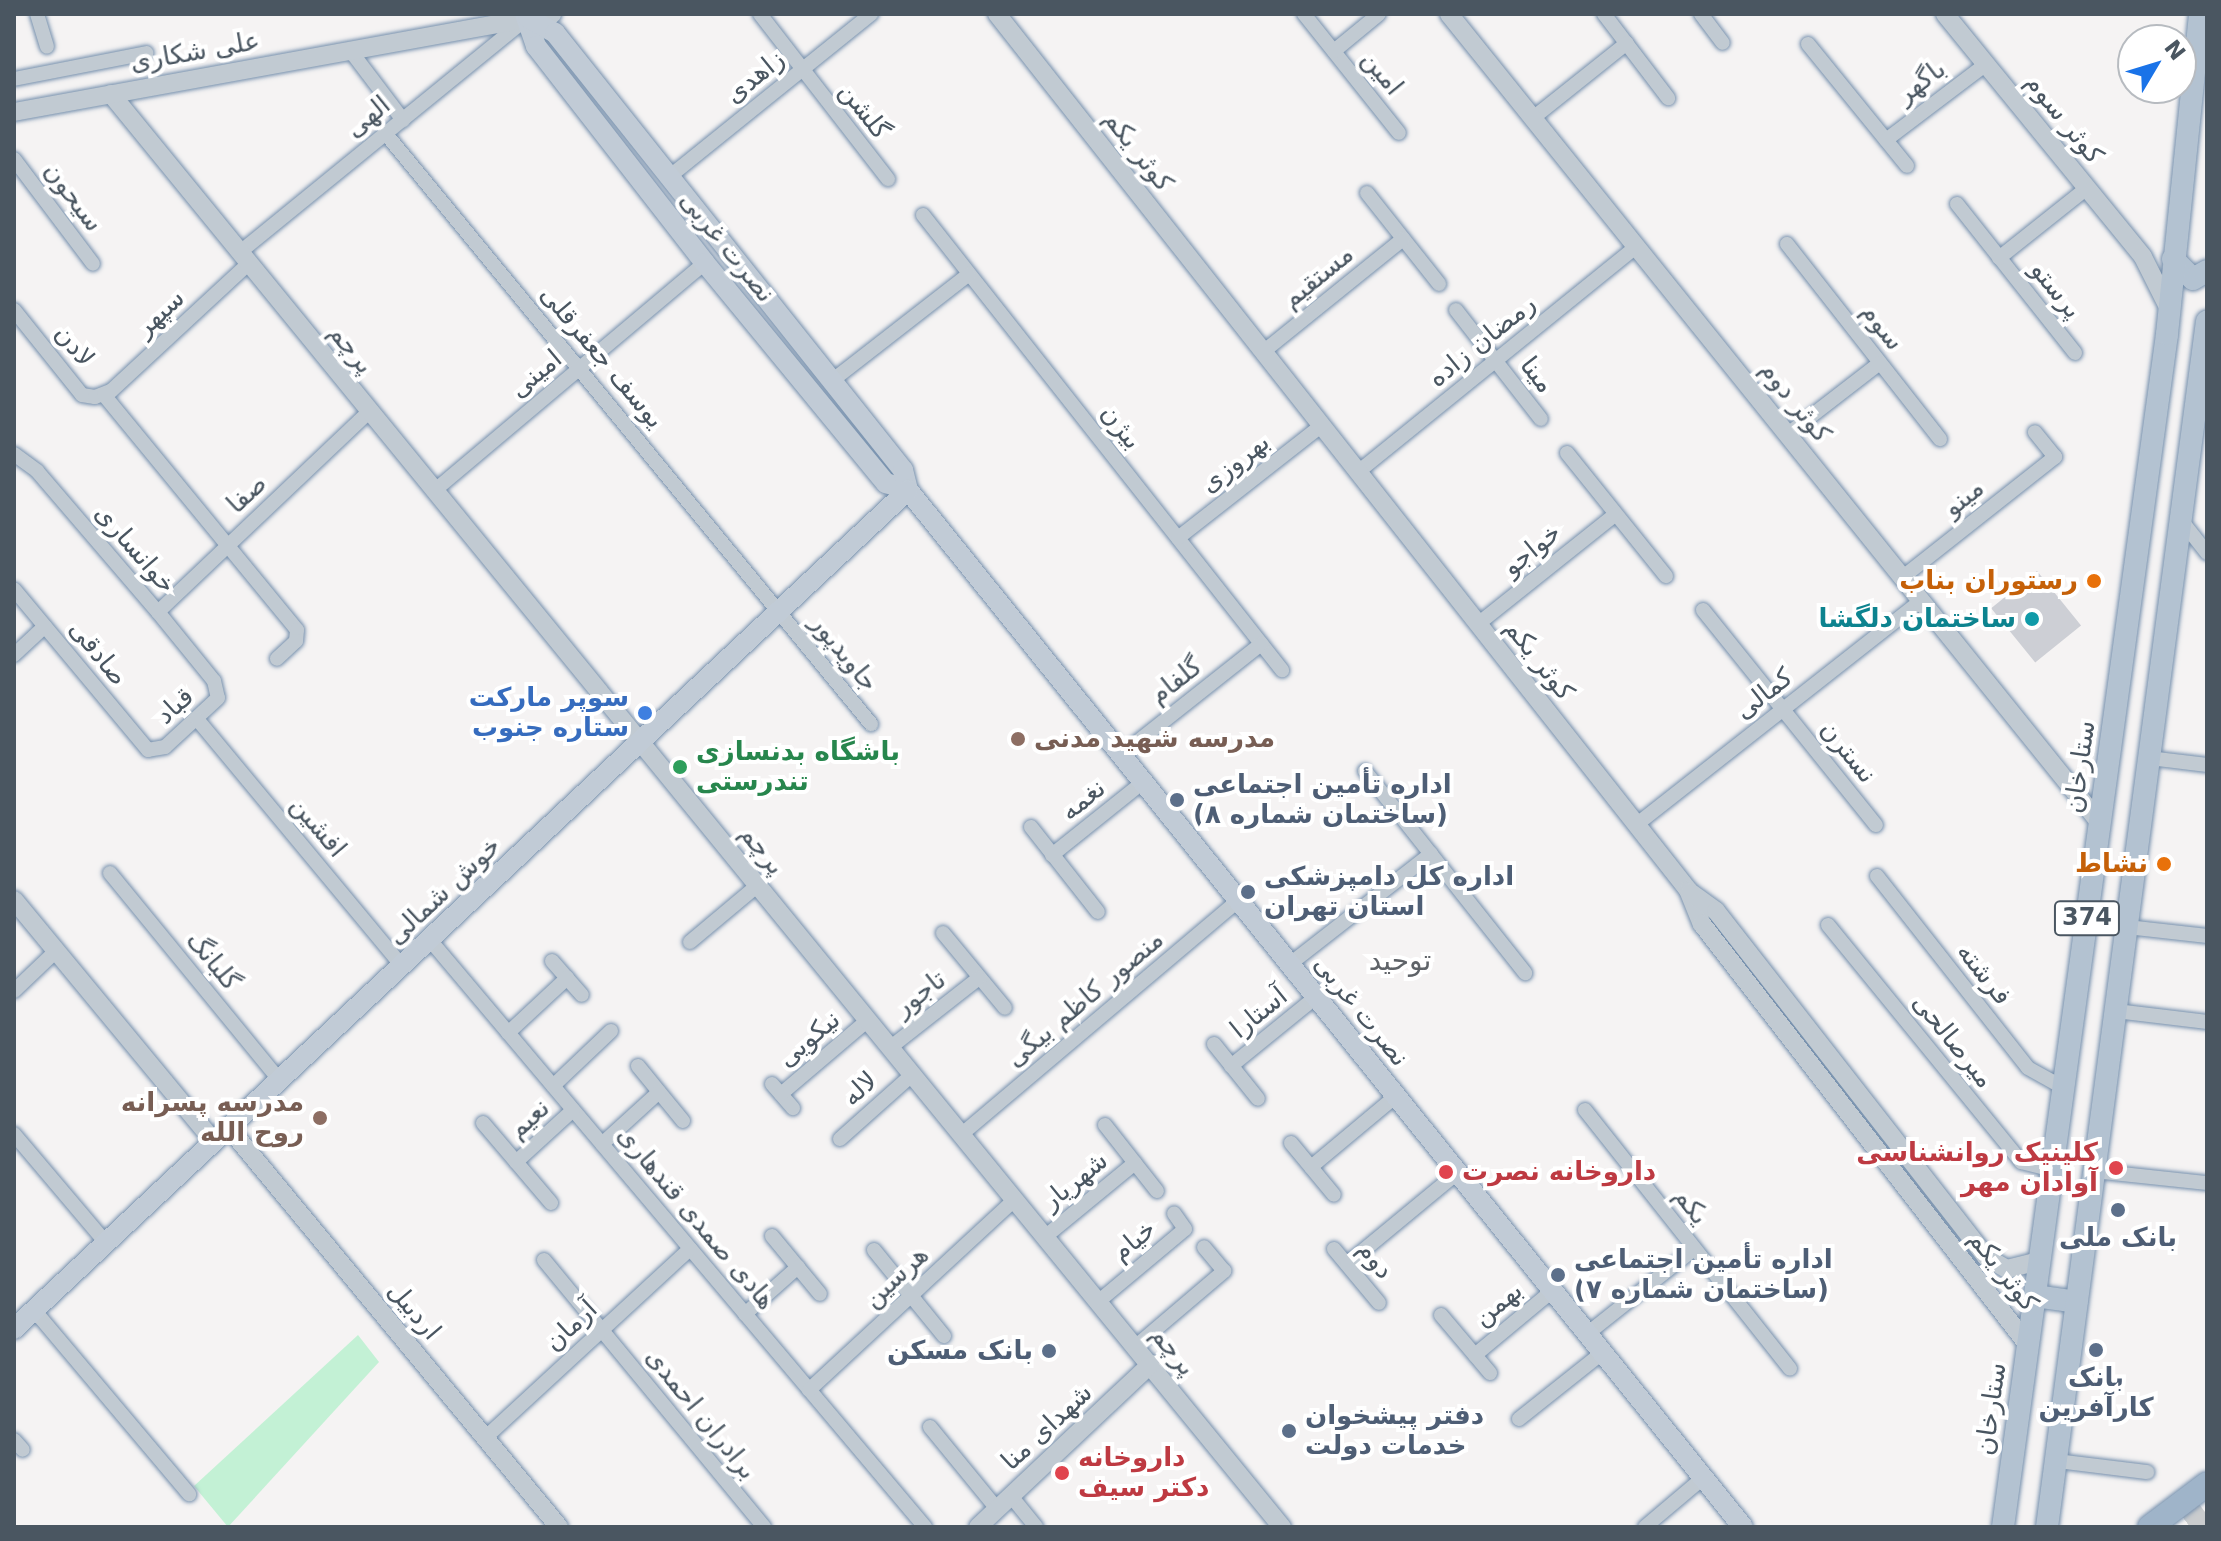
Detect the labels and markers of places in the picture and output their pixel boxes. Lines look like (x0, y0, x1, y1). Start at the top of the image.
place label: رستوران بناب (1899, 565, 2078, 597)
marker: رستوران بناب (2085, 572, 2103, 590)
place label: ساختمان دلگشا (1818, 603, 2016, 635)
marker: ساختمان دلگشا (2023, 610, 2041, 628)
place label: سوپر مارکت ستاره جنوب (469, 682, 629, 744)
marker: سوپر مارکت ستاره جنوب (636, 704, 654, 722)
place label: مدرسه شهید مدنی (1034, 723, 1275, 755)
marker: مدرسه شهید مدنی (1009, 730, 1027, 748)
place label: باشگاه بدنسازی تندرستی (696, 736, 900, 798)
marker: باشگاه بدنسازی تندرستی (671, 758, 689, 776)
place label: اداره تأمین اجتماعی (ساختمان شماره ۸) (1193, 769, 1452, 830)
marker: اداره تأمین اجتماعی (ساختمان شماره ۸) (1168, 791, 1186, 809)
place label: نشاط (2075, 848, 2148, 880)
marker: نشاط (2155, 855, 2173, 873)
place label: اداره کل دامپزشکی استان تهران (1264, 861, 1514, 922)
marker: اداره کل دامپزشکی استان تهران (1239, 883, 1257, 901)
place label: مدرسه پسرانه روح الله (121, 1087, 304, 1148)
marker: مدرسه پسرانه روح الله (311, 1109, 329, 1127)
place label: کلینیک روانشناسی آوادان مهر (1856, 1137, 2098, 1198)
place label: داروخانه نصرت (1462, 1156, 1656, 1188)
marker: کلینیک روانشناسی آوادان مهر (2105, 1157, 2127, 1179)
marker: داروخانه نصرت (1437, 1163, 1455, 1181)
marker: بانک ملی (2109, 1201, 2127, 1219)
place label: بانک ملی (2059, 1222, 2177, 1254)
place label: اداره تأمین اجتماعی (ساختمان شماره ۷) (1574, 1244, 1833, 1306)
marker: اداره تأمین اجتماعی (ساختمان شماره ۷) (1549, 1266, 1567, 1284)
place label: بانک مسکن (887, 1335, 1033, 1367)
marker: بانک کارآفرین (2087, 1341, 2105, 1359)
marker: بانک مسکن (1040, 1342, 1058, 1360)
place label: بانک کارآفرین (2038, 1362, 2154, 1424)
place label: دفتر پیشخوان خدمات دولت (1305, 1400, 1484, 1462)
marker: دفتر پیشخوان خدمات دولت (1280, 1422, 1298, 1440)
place label: داروخانه دکتر سیف (1078, 1442, 1209, 1504)
marker: داروخانه دکتر سیف (1053, 1464, 1071, 1482)

